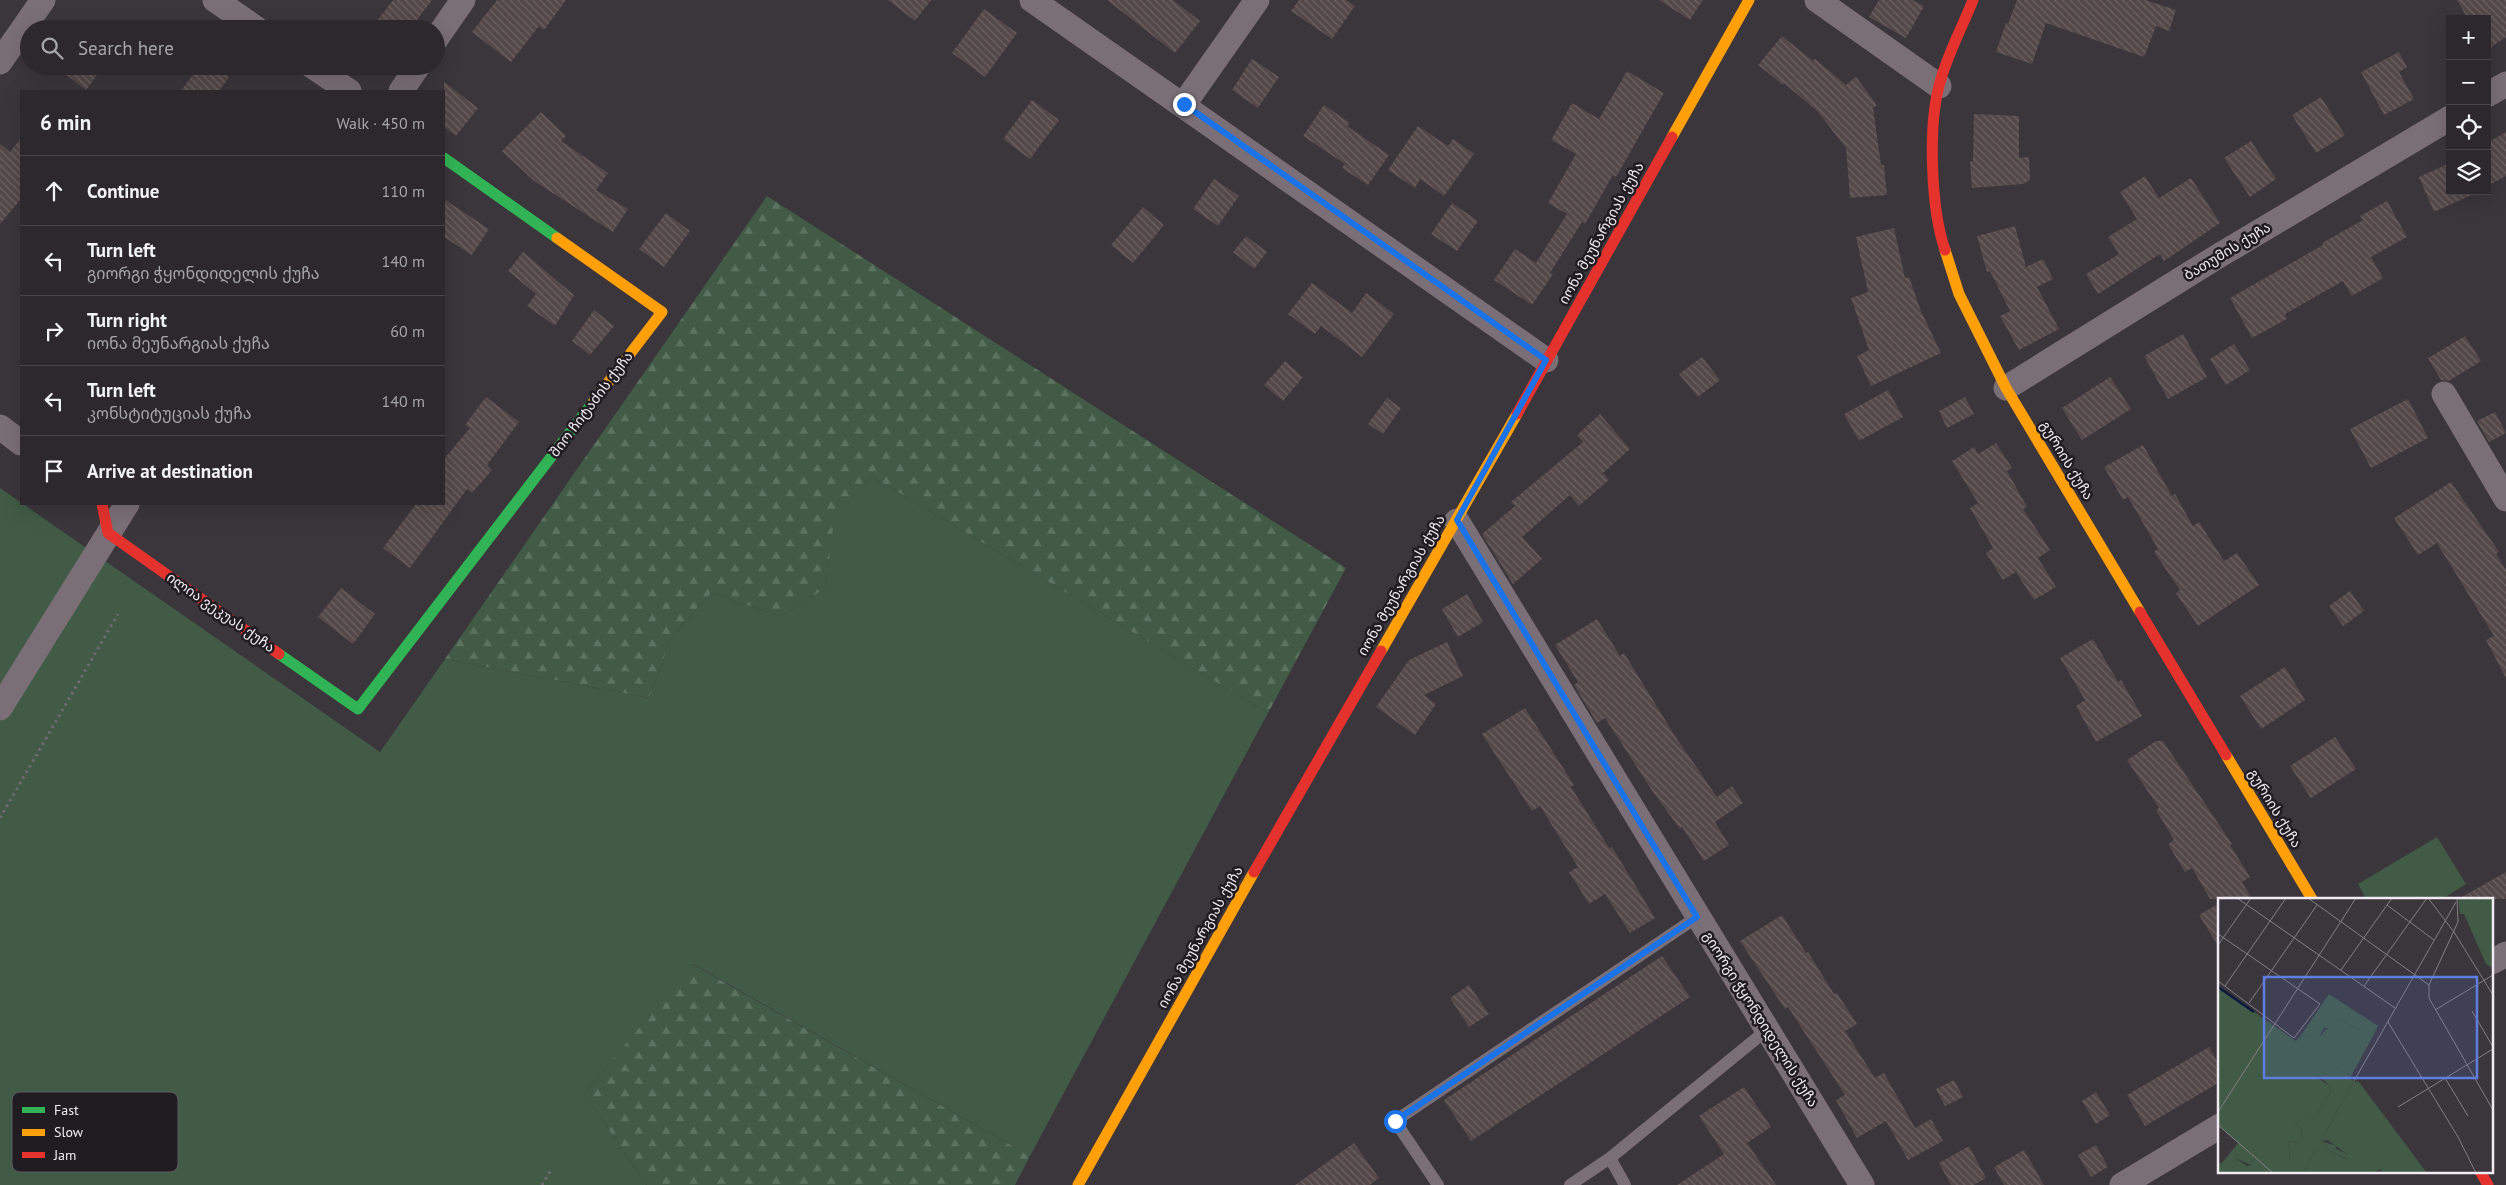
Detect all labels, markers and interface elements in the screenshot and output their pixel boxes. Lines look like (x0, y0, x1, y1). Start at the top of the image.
map controls (2446, 15, 2491, 195)
button: + (2446, 15, 2491, 60)
search box (20, 20, 445, 75)
icon: search (38, 34, 66, 62)
text: Search here (78, 36, 174, 60)
button: − (2446, 60, 2491, 105)
route end (1173, 93, 1196, 116)
button: locate (2446, 105, 2491, 150)
text: 6 min (40, 109, 91, 136)
text: Walk · 450 m (336, 113, 425, 133)
button: layers (2446, 150, 2491, 195)
street label: იონა მეუნარგიას ქუჩა (1554, 159, 1648, 307)
icon: ahead (40, 177, 68, 205)
text: Continue (87, 179, 159, 203)
text: 110 m (382, 181, 425, 201)
street label: ბათუმის ქუჩა (2180, 218, 2274, 284)
text: Turn left (87, 238, 156, 262)
icon: left (40, 247, 68, 275)
text: 140 m (382, 251, 425, 271)
text: გიორგი ჭყონდიდელის ქუჩა (87, 263, 320, 283)
text: Turn right (87, 308, 167, 332)
icon: right (40, 317, 68, 345)
text: 60 m (390, 321, 425, 341)
text: იონა მეუნარგიას ქუჩა (87, 333, 270, 353)
street label: შიო ჩიტაძის ქუჩა (545, 348, 637, 460)
text: Turn left (87, 378, 156, 402)
icon: left (40, 387, 68, 415)
text: 140 m (382, 391, 425, 411)
text: კონსტიტუციას ქუჩა (87, 403, 252, 423)
street label: გურიის ქუჩა (2036, 417, 2098, 503)
icon: arrive (40, 457, 68, 485)
text: Arrive at destination (87, 459, 253, 483)
street label: იონა მეუნარგიას ქუჩა (1353, 511, 1449, 659)
street label: ილია ვეკუას ქუჩა (163, 568, 279, 656)
street label: გურიის ქუჩა (2244, 765, 2306, 851)
street label: იონა მეუნარგიას ქუჩა (1153, 863, 1247, 1011)
inset map (2218, 898, 2494, 1172)
street label: გიორგი ჭყონდიდელის ქუჩა (1699, 928, 1823, 1110)
legend (12, 1092, 178, 1172)
text: Fast (54, 1101, 79, 1119)
route start (1384, 1110, 1407, 1133)
text: Slow (54, 1123, 84, 1141)
text: Jam (53, 1146, 76, 1164)

